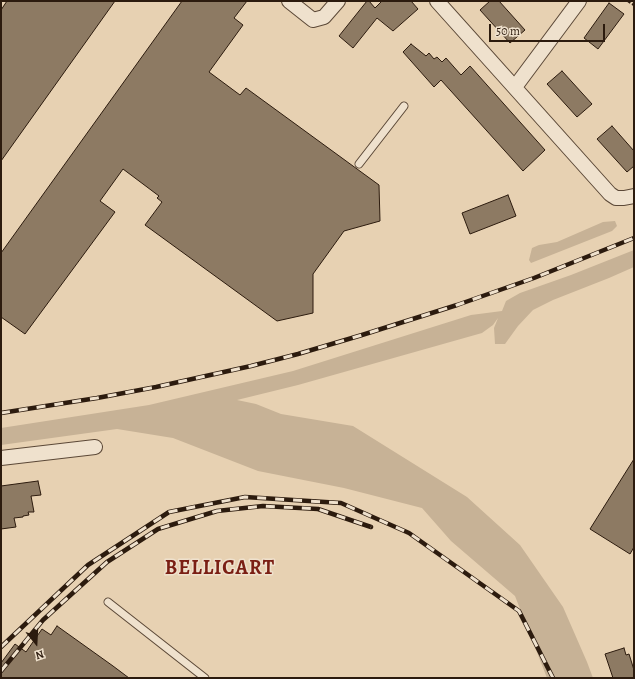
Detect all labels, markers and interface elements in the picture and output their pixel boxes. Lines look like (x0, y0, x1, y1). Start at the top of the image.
scale bar (491, 16, 607, 42)
text: 50 m (496, 23, 520, 39)
district label: BELLICART (165, 557, 275, 581)
north arrow (16, 623, 56, 663)
text: N (34, 647, 46, 663)

